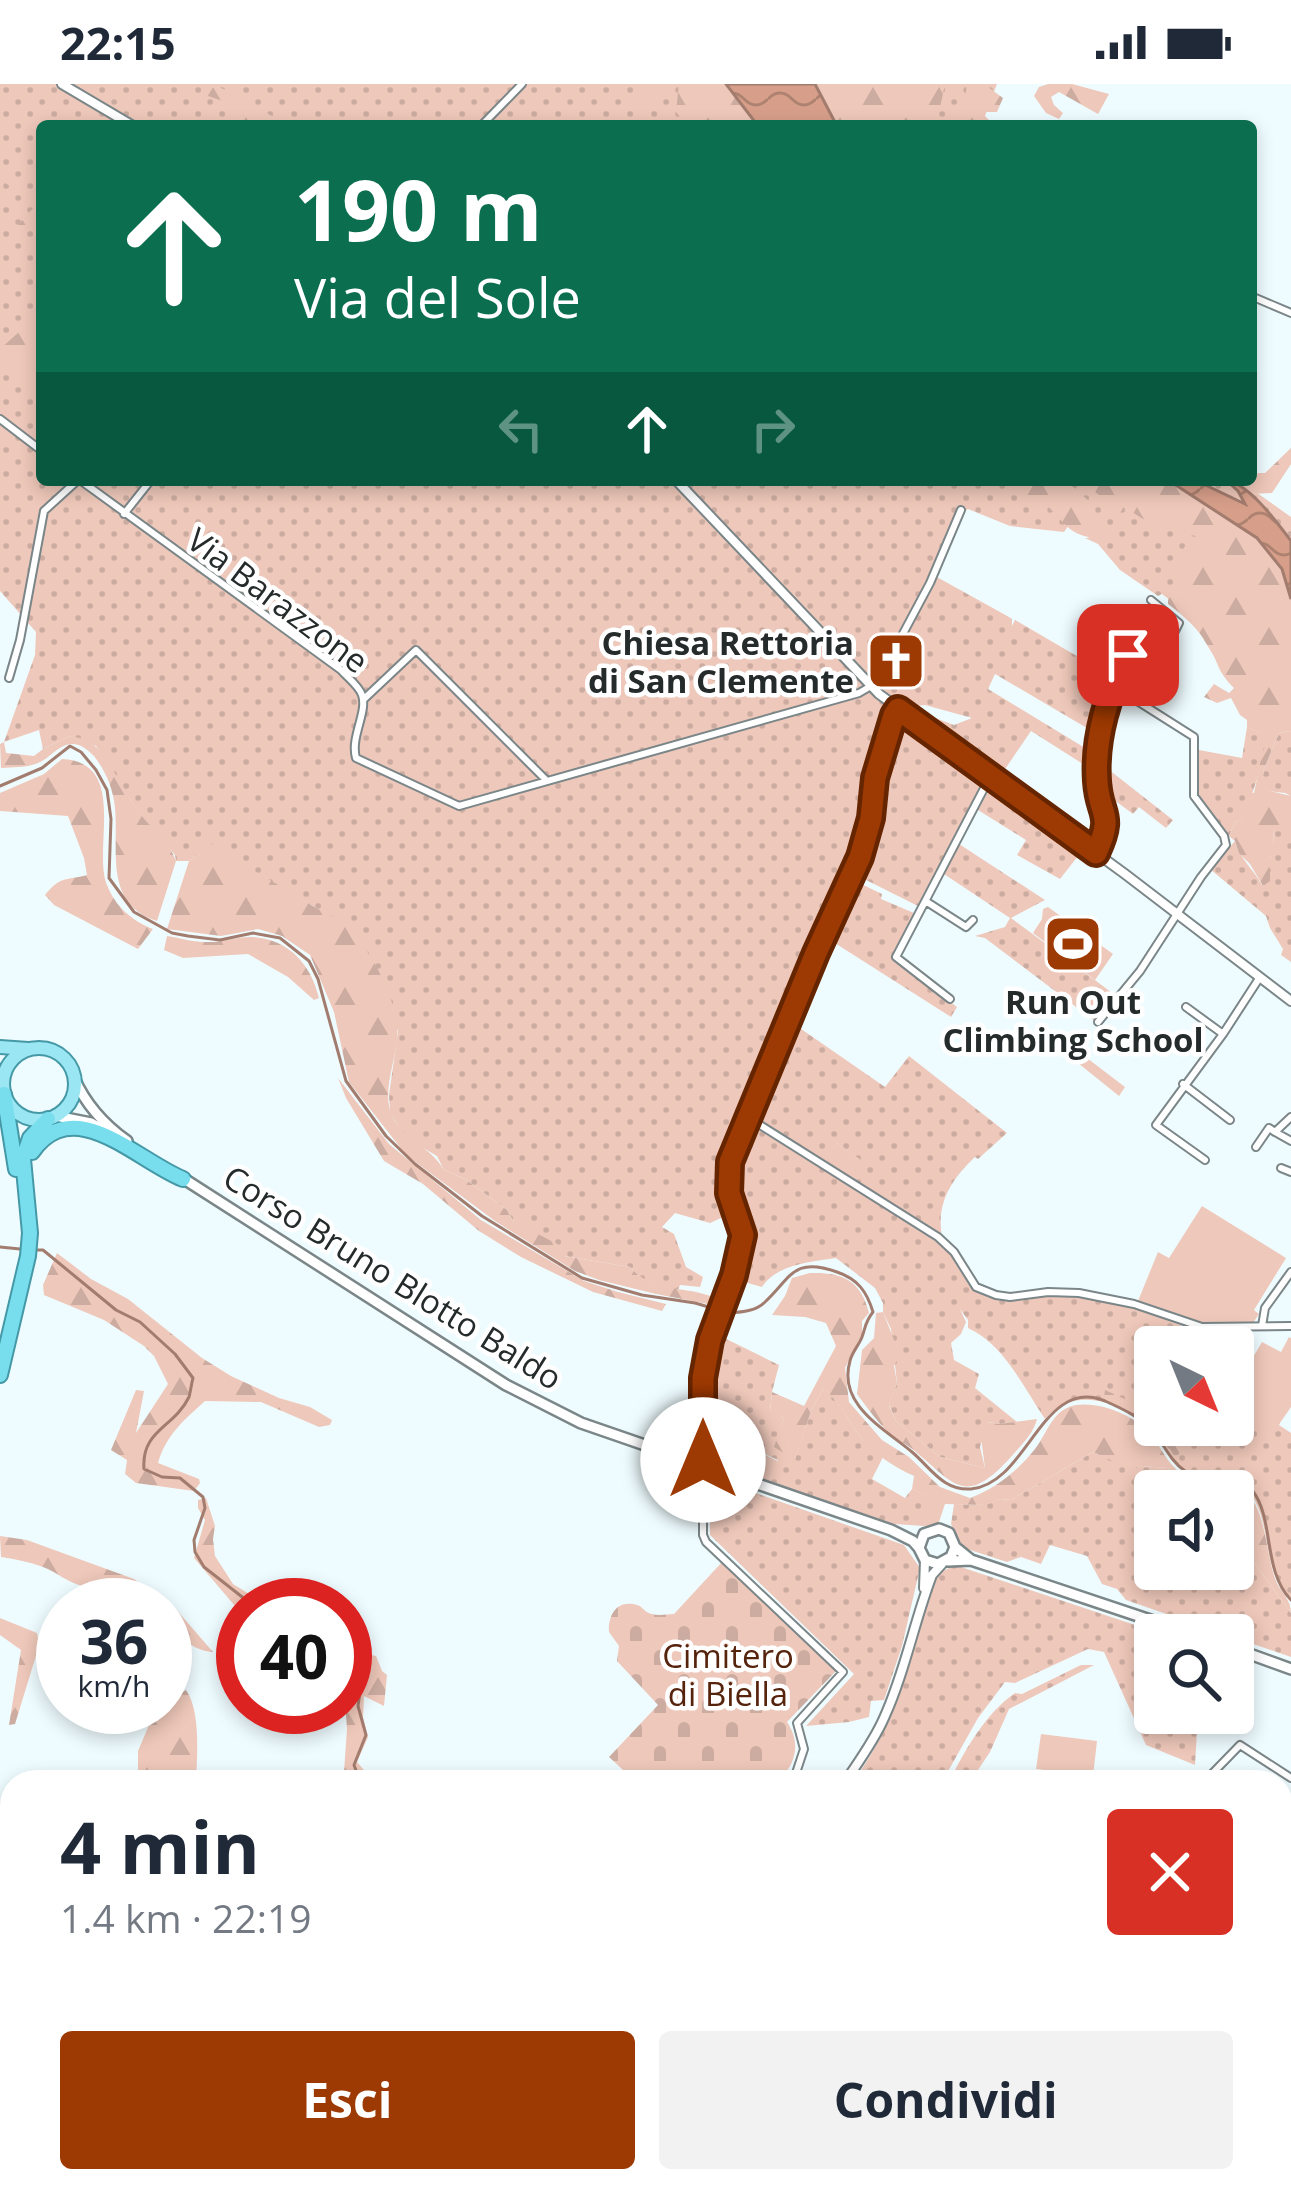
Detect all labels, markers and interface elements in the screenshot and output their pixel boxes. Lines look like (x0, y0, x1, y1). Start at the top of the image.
text: 22:15 (60, 12, 176, 73)
text: 190 m (294, 151, 542, 266)
icon: ahead (96, 168, 252, 324)
text: Via del Sole (294, 260, 581, 334)
icon: left (488, 396, 554, 462)
icon: ahead (614, 396, 680, 462)
icon: right (740, 396, 806, 462)
street label: Via Barazzone (178, 517, 378, 683)
pin (1077, 604, 1179, 706)
place label: Chiesa Rettoria di San Clemente (588, 620, 854, 703)
icon: arrive (1095, 622, 1161, 688)
church icon: Chiesa Rettoria di San Clemente (865, 630, 927, 692)
sports icon: Run Out Climbing School (1042, 913, 1104, 975)
place label: Run Out Climbing School (942, 979, 1204, 1062)
street label: Corso Bruno Blotto Baldo (215, 1154, 571, 1400)
north arrow (1134, 1326, 1254, 1446)
map controls (1134, 1326, 1254, 1734)
position arrow (640, 1397, 766, 1523)
button: sound (1134, 1470, 1254, 1590)
speed limit sign: 40 (216, 1578, 372, 1734)
text: 36 (80, 1600, 148, 1682)
button: search (1134, 1614, 1254, 1734)
park label: Cimitero di Biella (662, 1633, 794, 1716)
text: km/h (78, 1665, 150, 1706)
text: 4 min (60, 1797, 260, 1895)
button: close (1107, 1809, 1233, 1935)
text: 1.4 km · 22:19 (60, 1891, 312, 1944)
button: Esci (60, 2031, 635, 2169)
button: Condividi (659, 2031, 1233, 2169)

